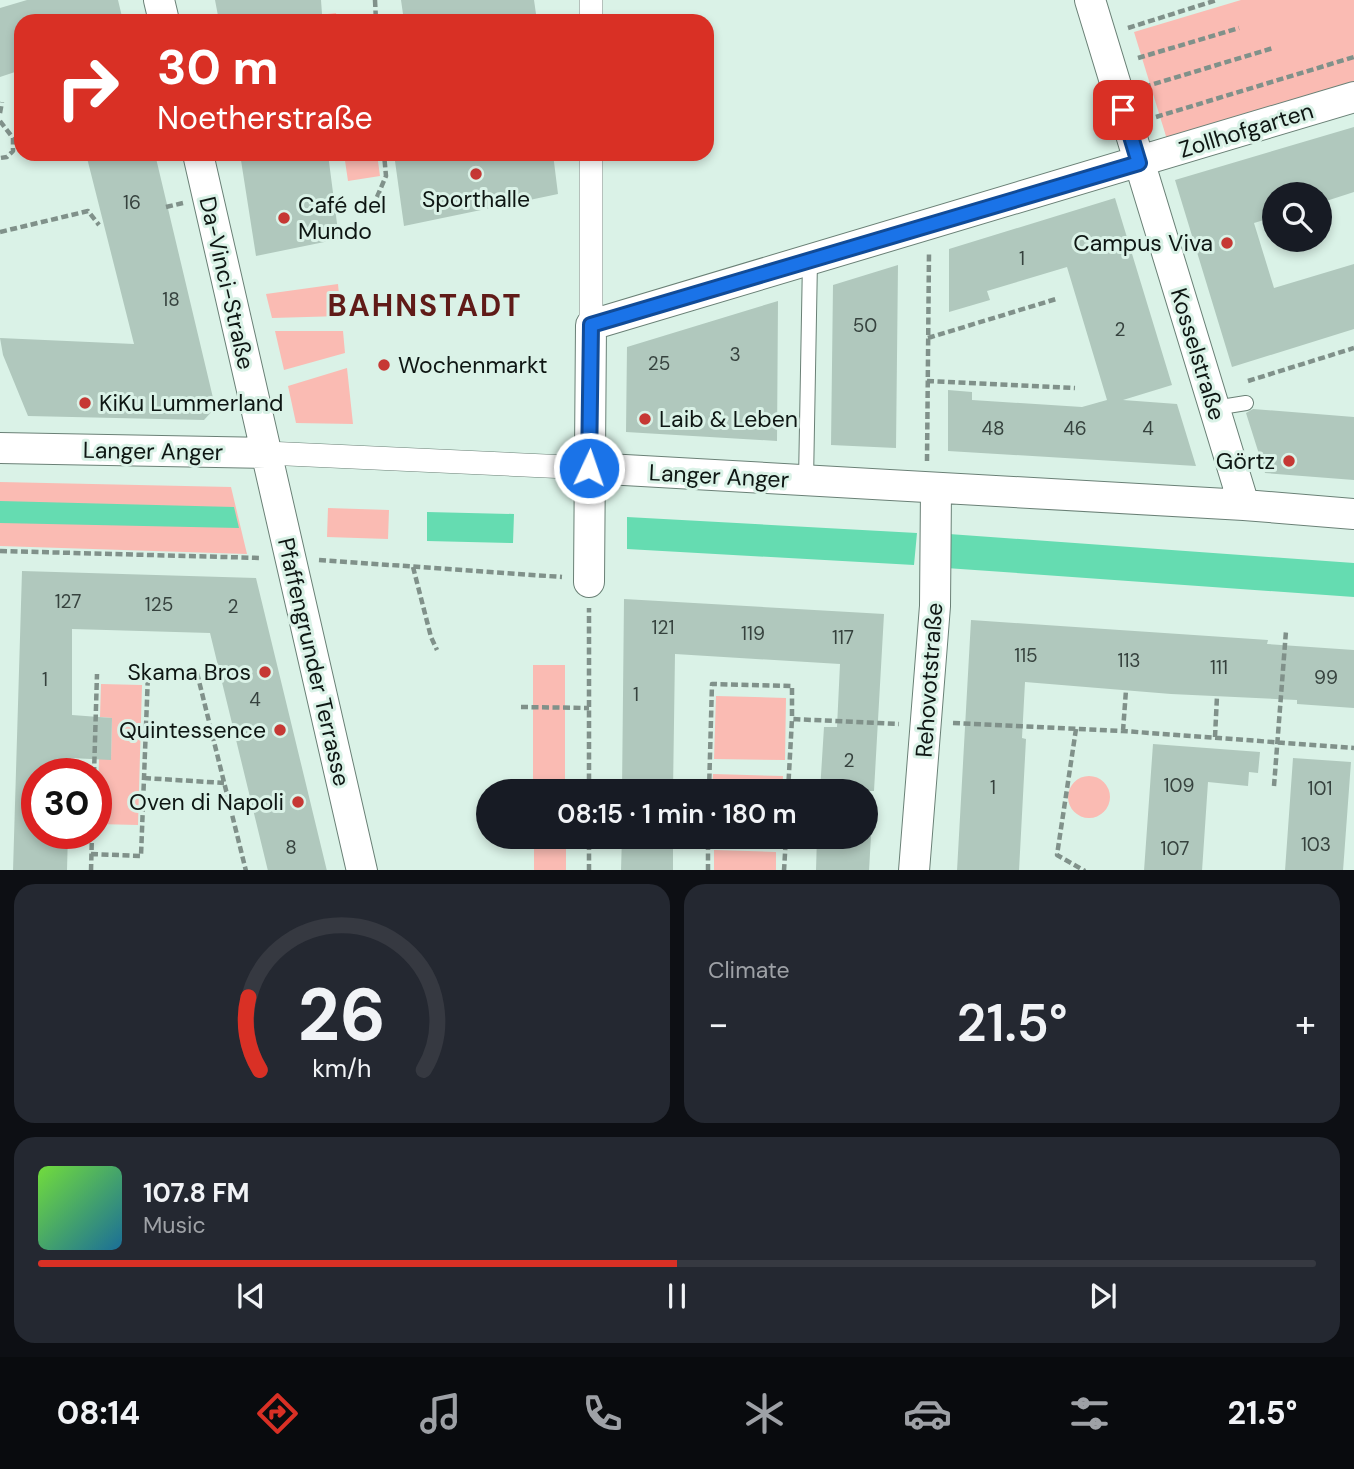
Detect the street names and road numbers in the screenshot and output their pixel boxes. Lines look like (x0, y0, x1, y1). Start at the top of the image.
street label: Zollhofgarten (1175, 95, 1317, 165)
street label: Da-Vinci-Straße (193, 194, 261, 372)
street label: Kosselstraße (1164, 284, 1232, 424)
street label: Langer Anger (83, 435, 223, 467)
street label: Langer Anger (648, 457, 790, 495)
street label: Pfaffengrunder Terrasse (271, 535, 357, 789)
street label: Rehovotstraße (909, 602, 949, 758)

